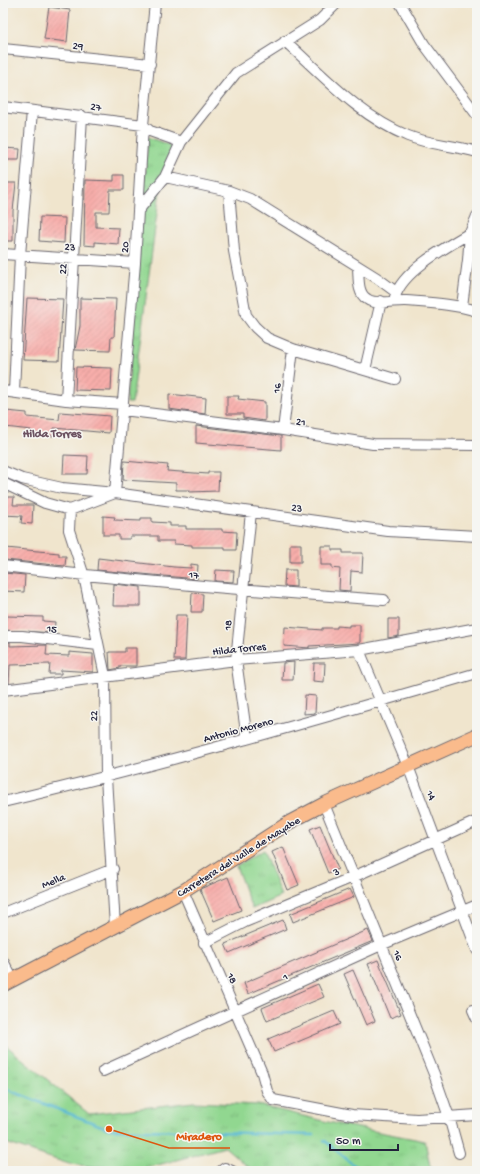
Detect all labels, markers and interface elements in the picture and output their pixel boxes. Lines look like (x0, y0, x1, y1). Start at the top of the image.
street label: 29 (72, 40, 84, 54)
street label: 27 (89, 101, 102, 115)
street label: 20 (120, 241, 132, 253)
street label: 23 (64, 242, 76, 254)
street label: 22 (58, 263, 70, 275)
street label: 16 (271, 382, 285, 395)
street label: 21 (295, 416, 306, 430)
district label: Hilda Torres (23, 428, 82, 442)
street label: 23 (291, 502, 303, 516)
street label: 17 (187, 569, 200, 582)
street label: 18 (222, 619, 235, 632)
street label: 15 (45, 623, 58, 637)
street label: Hilda Torres (212, 641, 267, 659)
street label: 22 (89, 710, 101, 721)
street label: Antonio Moreno (202, 716, 275, 746)
street label: 14 (422, 788, 438, 803)
street label: Carretera del Valle de Mayabe (176, 815, 303, 900)
street label: 3 (331, 866, 342, 880)
street label: Mella (40, 871, 68, 892)
street label: 16 (389, 948, 405, 963)
street label: 18 (223, 971, 239, 986)
street label: 1 (280, 971, 290, 985)
callout: Miradero (169, 1124, 230, 1148)
scale bar (330, 1126, 398, 1152)
text: Miradero (176, 1131, 223, 1145)
text: 50 m (336, 1135, 361, 1149)

